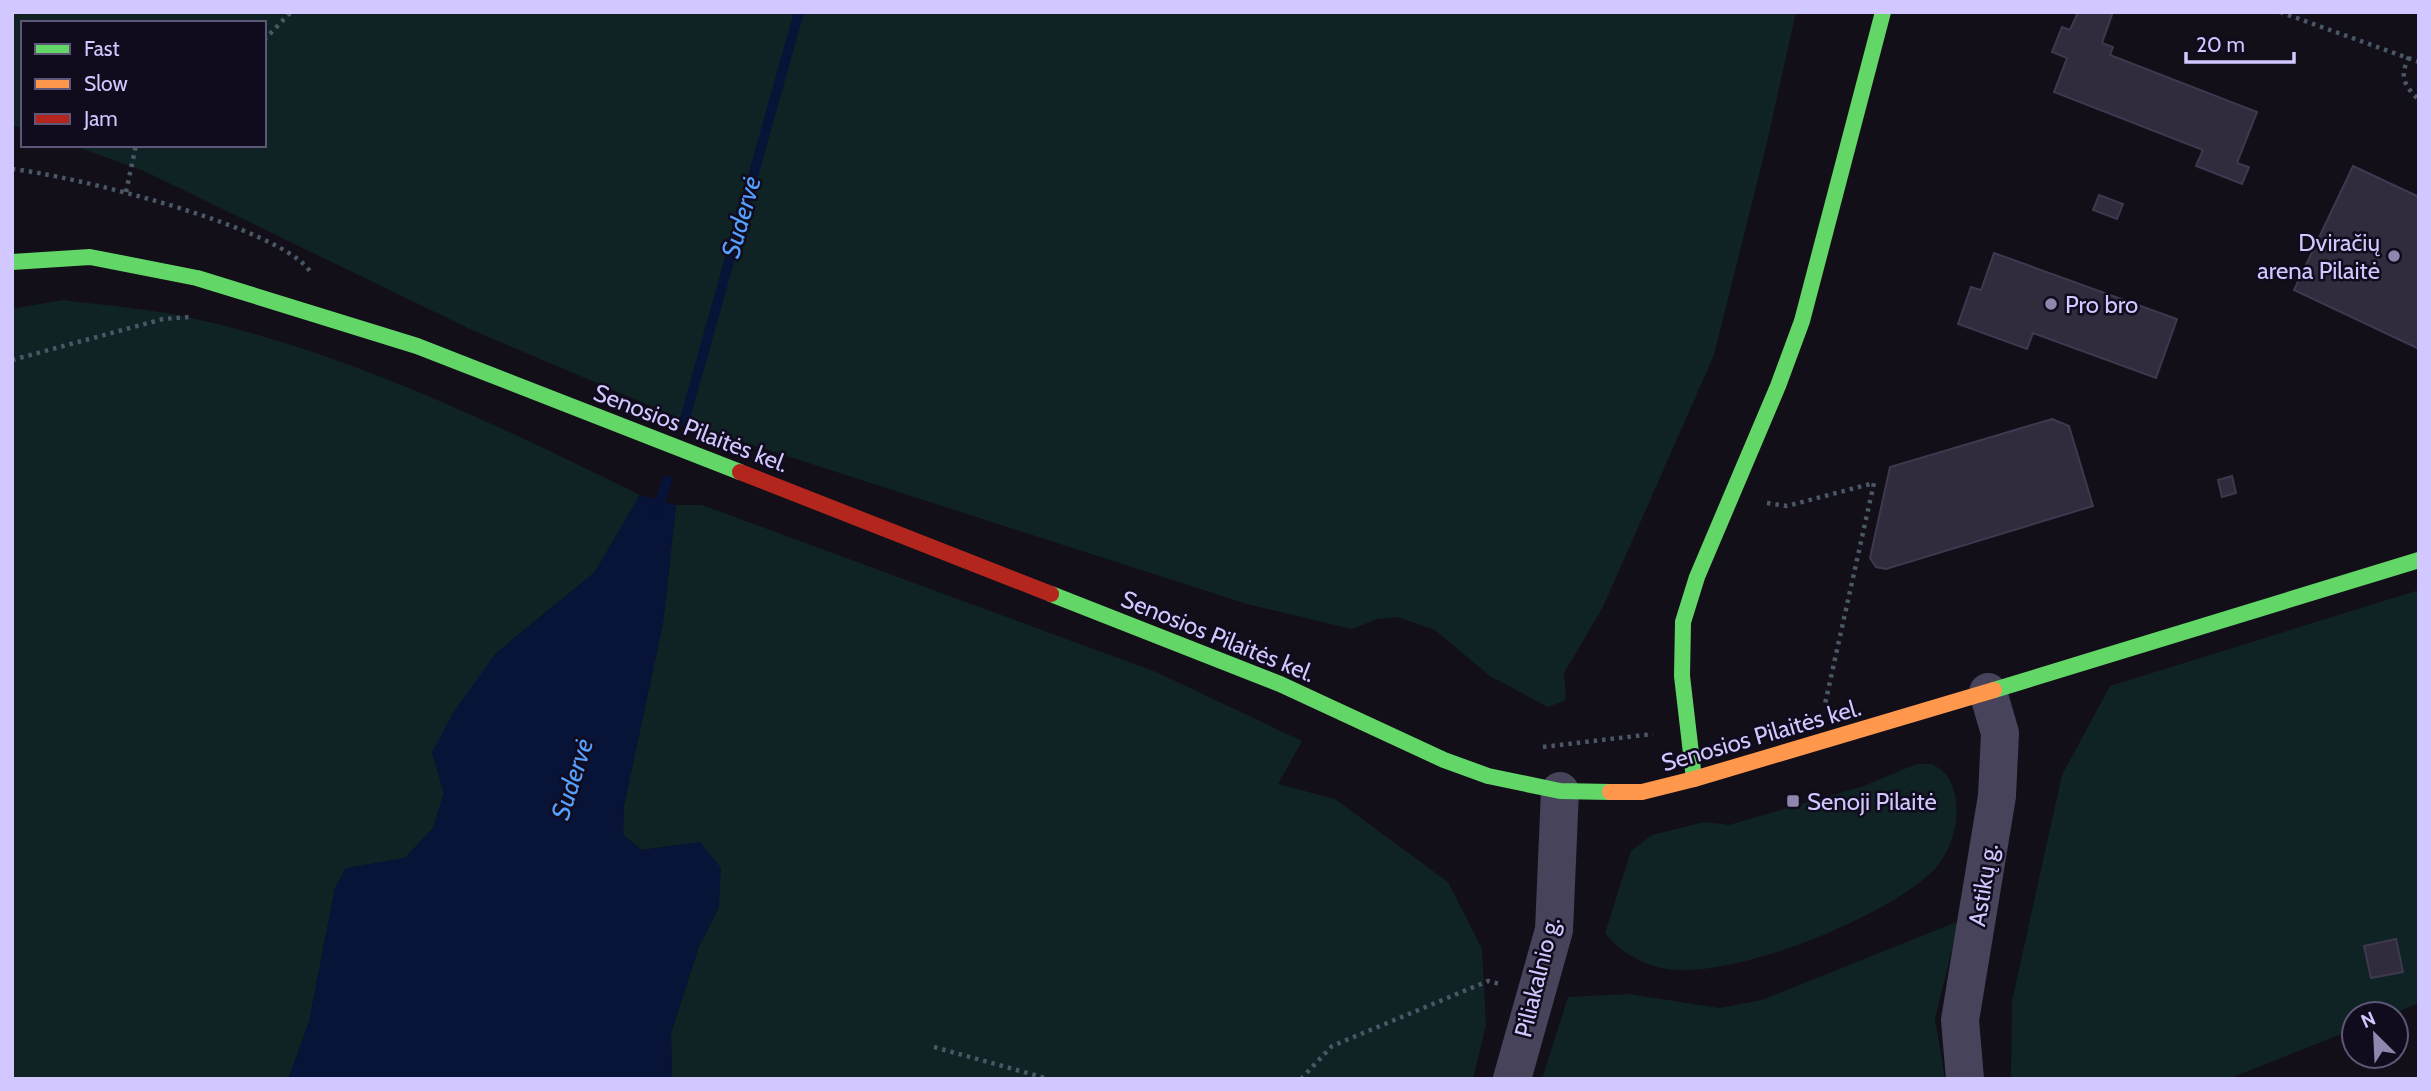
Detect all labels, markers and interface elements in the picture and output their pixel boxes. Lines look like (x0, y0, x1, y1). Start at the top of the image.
legend (21, 21, 266, 147)
scale bar (2186, 21, 2294, 65)
text: 20 m (2196, 32, 2245, 57)
text: Fast (84, 36, 120, 61)
text: Slow (84, 71, 128, 96)
text: Jam (83, 106, 118, 131)
water label: Sudervė (714, 172, 768, 262)
place label: Dviračių arena Pilaitė (2257, 228, 2380, 285)
marker: Dviračių arena Pilaitė (2386, 248, 2402, 264)
place label: Pro bro (2065, 290, 2138, 319)
marker: Pro bro (2043, 296, 2059, 312)
street label: Senosios Pilaitės kel. (589, 377, 793, 479)
street label: Senosios Pilaitės kel. (1117, 584, 1319, 688)
street label: Senosios Pilaitės kel. (1658, 693, 1864, 777)
water label: Sudervė (544, 734, 600, 824)
place label: Senoji Pilaitė (1807, 787, 1937, 816)
marker: Senoji Pilaitė (1785, 793, 1801, 809)
street label: Astikų g. (1962, 841, 2004, 929)
street label: Piliakalnio g. (1508, 914, 1566, 1040)
north arrow (2340, 1000, 2410, 1070)
text: N (2357, 1007, 2379, 1033)

